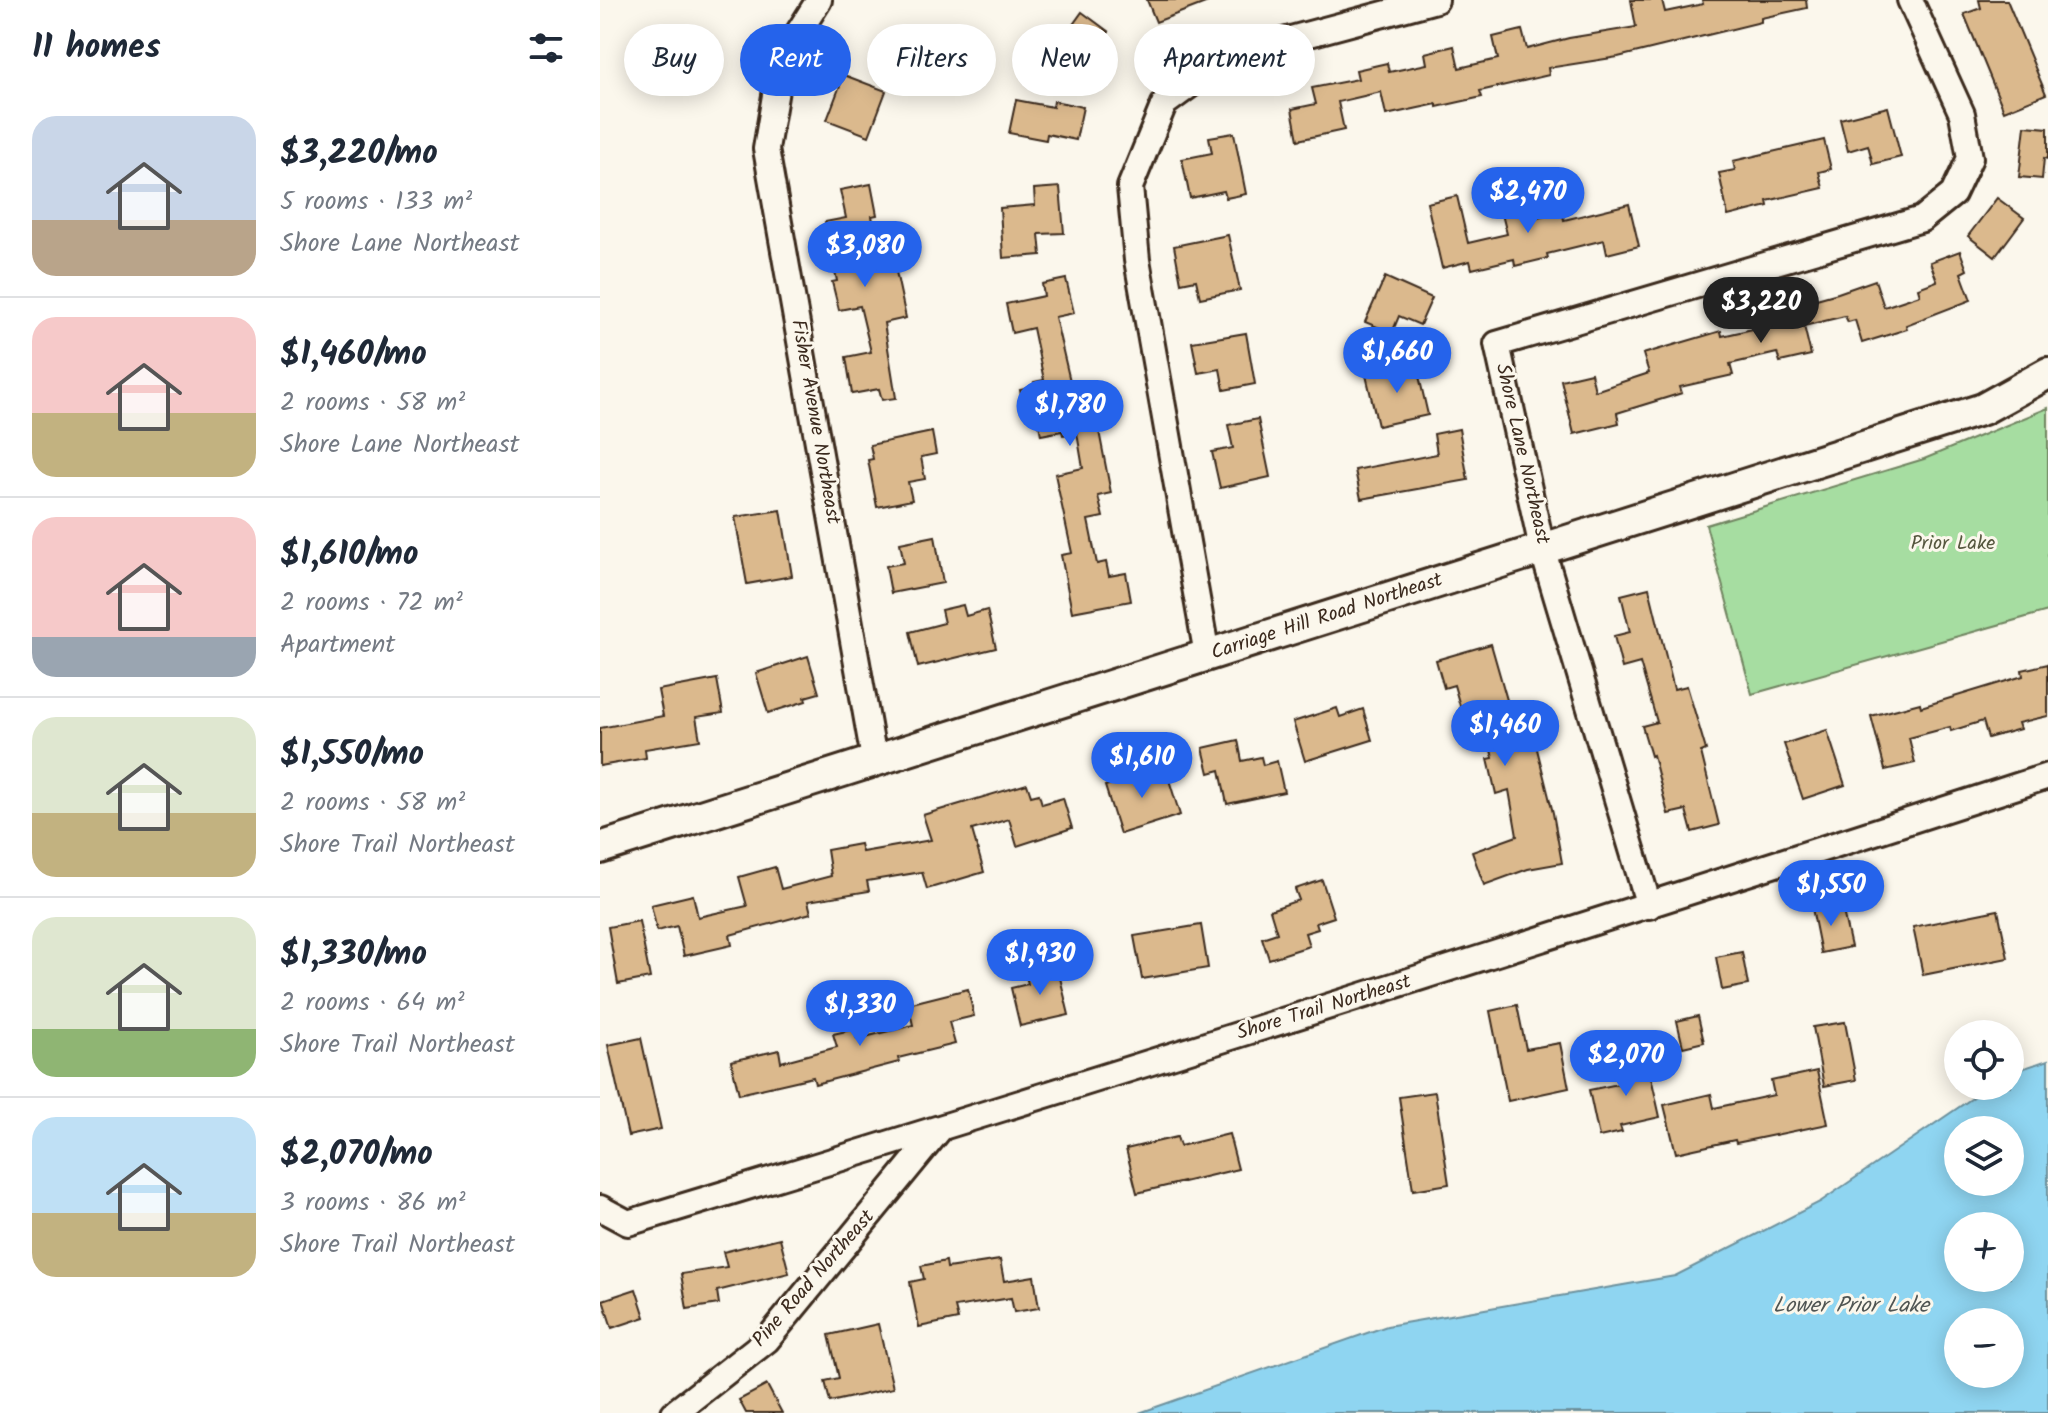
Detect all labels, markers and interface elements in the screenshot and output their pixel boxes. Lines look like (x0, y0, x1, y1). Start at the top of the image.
text: 11 homes (32, 21, 161, 75)
chip: Buy (624, 24, 724, 96)
chip: Rent (740, 24, 851, 96)
chip: Filters (867, 24, 996, 96)
chip: New (1012, 24, 1118, 96)
chip: Apartment (1134, 24, 1315, 96)
icon: filters (524, 26, 568, 70)
text: $3,220/mo (280, 127, 438, 181)
icon: home (96, 148, 192, 244)
pin: $2,470 (1463, 167, 1593, 235)
text: $2,470 (1489, 172, 1567, 214)
text: 5 rooms · 133 m² (280, 181, 472, 223)
pin: $3,080 (800, 221, 930, 289)
text: Shore Lane Northeast (280, 223, 520, 265)
text: $3,080 (826, 226, 904, 268)
pin: $3,220 (1696, 277, 1826, 345)
text: $3,220 (1721, 282, 1801, 324)
street label: Fisher Avenue Northeast (781, 317, 849, 527)
pin: $1,660 (1332, 327, 1462, 395)
text: $1,460/mo (280, 328, 427, 382)
text: $1,660 (1361, 332, 1433, 374)
icon: home (96, 349, 192, 445)
street label: Shore Lane Northeast (1486, 361, 1558, 548)
pin: $1,780 (1005, 380, 1135, 448)
text: 2 rooms · 58 m² (280, 382, 465, 424)
text: $1,780 (1034, 385, 1106, 427)
text: Shore Lane Northeast (280, 424, 520, 466)
text: $1,610/mo (280, 528, 418, 582)
park label: Prior Lake (1911, 528, 1995, 560)
icon: home (96, 549, 192, 645)
street label: Carriage Hill Road Northeast (1207, 564, 1447, 670)
text: 2 rooms · 72 m² (280, 582, 463, 624)
text: Apartment (280, 624, 395, 666)
pin: $1,460 (1440, 700, 1570, 768)
text: $1,460 (1469, 705, 1541, 747)
text: $1,550/mo (280, 728, 424, 782)
pin: $1,610 (1077, 732, 1207, 800)
text: $1,610 (1109, 737, 1175, 779)
icon: home (96, 749, 192, 845)
text: 2 rooms · 58 m² (280, 782, 465, 824)
text: Shore Trail Northeast (280, 824, 515, 866)
pin: $1,550 (1766, 860, 1896, 928)
text: $1,550 (1796, 865, 1866, 907)
text: $1,330/mo (280, 928, 427, 982)
pin: $1,930 (975, 929, 1105, 997)
text: $1,930 (1005, 934, 1075, 976)
icon: home (96, 949, 192, 1045)
street label: Shore Trail Northeast (1233, 966, 1415, 1050)
pin: $1,330 (795, 980, 925, 1048)
text: 2 rooms · 64 m² (280, 982, 464, 1024)
text: $1,330 (824, 985, 896, 1027)
map controls (1944, 1020, 2024, 1388)
button: locate (1944, 1020, 2024, 1100)
text: Shore Trail Northeast (280, 1024, 515, 1066)
pin: $2,070 (1561, 1030, 1691, 1098)
text: $2,070 (1588, 1035, 1664, 1077)
button: layers (1944, 1116, 2024, 1196)
text: $2,070/mo (280, 1128, 433, 1182)
icon: home (96, 1149, 192, 1245)
text: 3 rooms · 86 m² (280, 1182, 465, 1224)
street label: Pine Road Northeast (745, 1203, 883, 1355)
button: + (1944, 1212, 2024, 1292)
text: Shore Trail Northeast (280, 1224, 515, 1266)
water label: Lower Prior Lake (1773, 1289, 1931, 1324)
button: − (1944, 1308, 2024, 1388)

